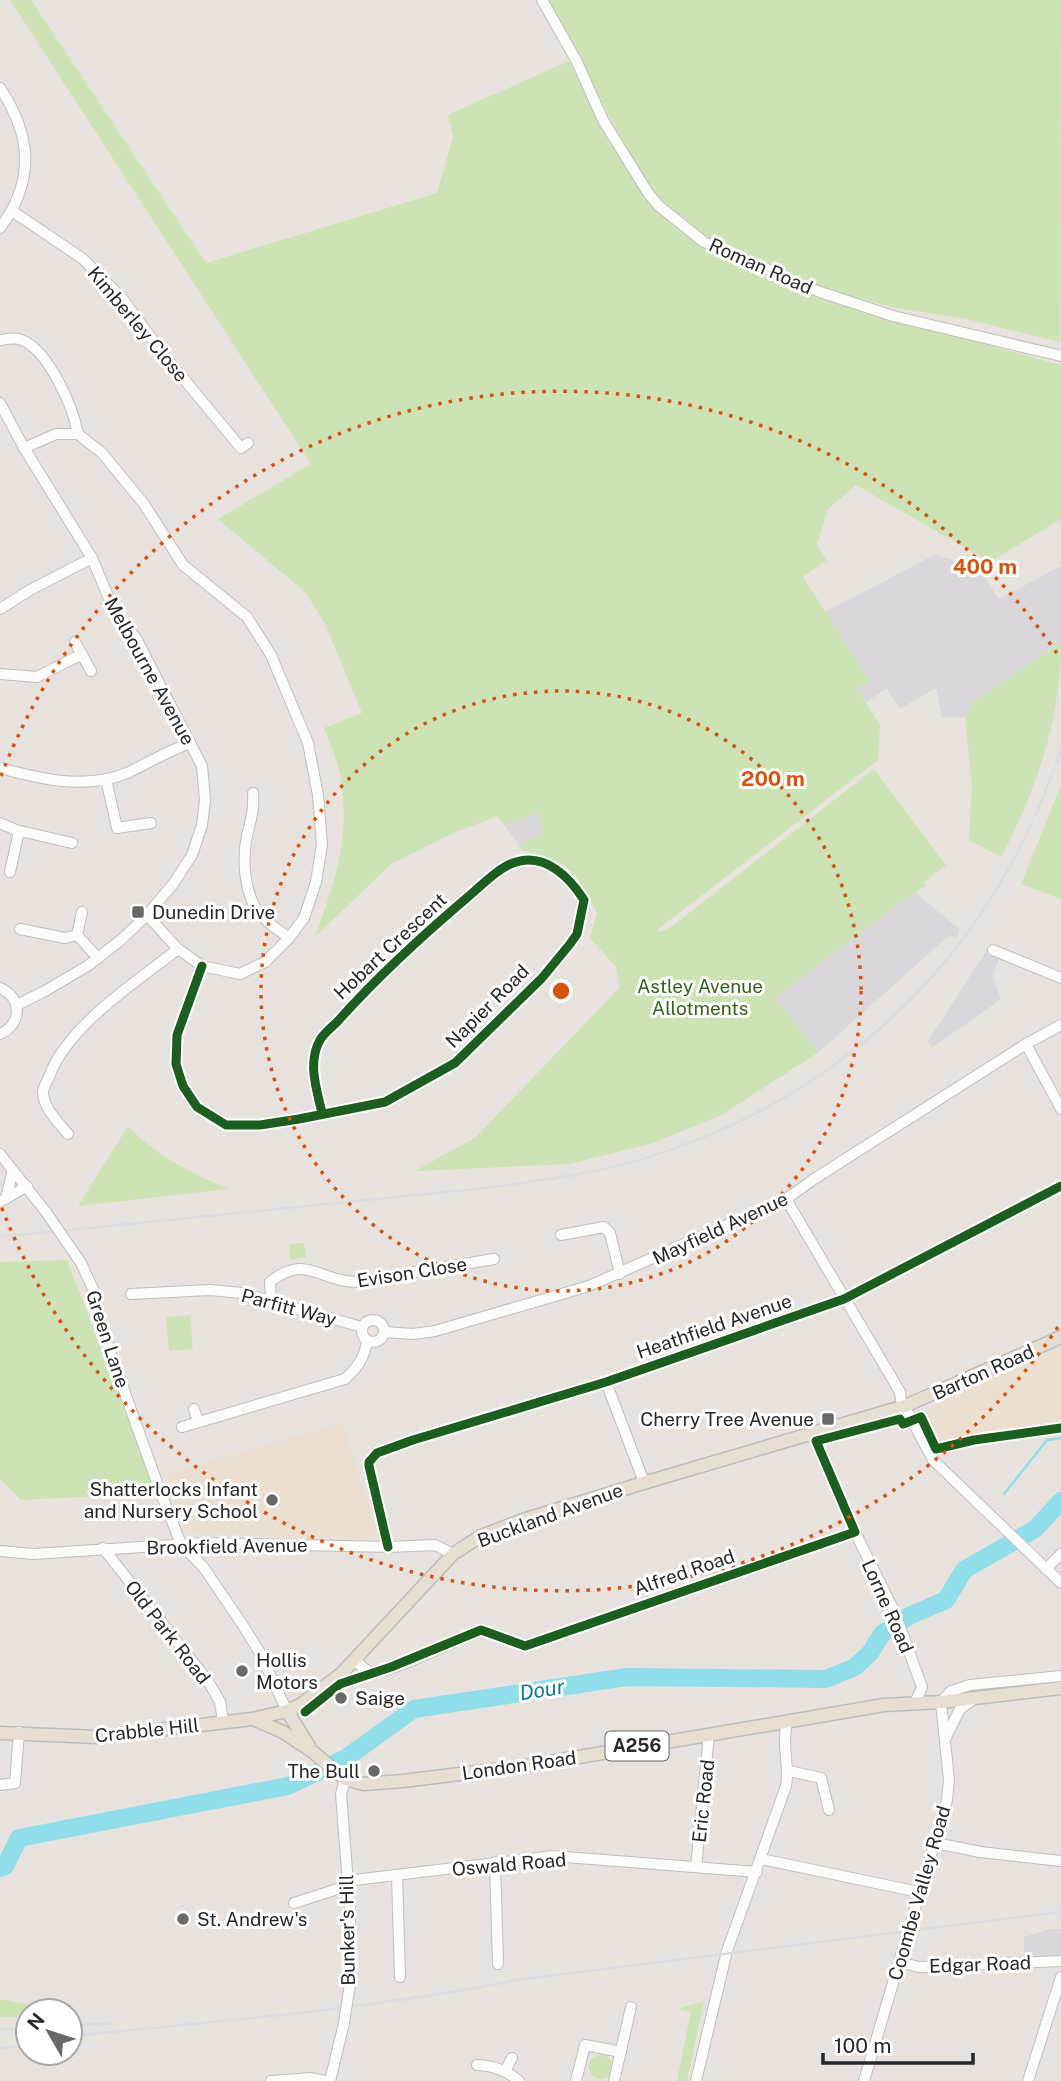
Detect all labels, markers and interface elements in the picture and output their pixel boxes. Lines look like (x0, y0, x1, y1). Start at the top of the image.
street label: Roman Road (706, 233, 816, 299)
street label: Kimberley Close (83, 262, 193, 386)
text: 400 m (953, 554, 1017, 579)
street label: Melbourne Avenue (100, 593, 200, 749)
text: 200 m (741, 766, 805, 791)
street label: Hobart Crescent (329, 888, 451, 1004)
place label: Dunedin Drive (152, 901, 275, 923)
marker: Dunedin Drive (130, 904, 146, 920)
street label: Napier Road (441, 960, 533, 1052)
park label: Astley Avenue Allotments (637, 975, 763, 1019)
centre of rings (549, 979, 573, 1003)
street label: Mayfield Avenue (649, 1187, 791, 1269)
street label: Evison Close (355, 1252, 469, 1292)
street label: Parfitt Way (239, 1284, 339, 1330)
street label: Green Lane (82, 1287, 134, 1391)
street label: Heathfield Avenue (634, 1289, 794, 1363)
street label: Barton Road (929, 1340, 1037, 1404)
place label: Cherry Tree Avenue (640, 1408, 814, 1430)
marker: Cherry Tree Avenue (820, 1411, 836, 1427)
place label: Shatterlocks Infant and Nursery School (84, 1478, 258, 1522)
street label: Buckland Avenue (474, 1479, 626, 1551)
marker: Shatterlocks Infant and Nursery School (264, 1492, 280, 1508)
street label: Brookfield Avenue (146, 1534, 308, 1558)
street label: Alfred Road (631, 1544, 737, 1600)
street label: Lorne Road (858, 1556, 918, 1656)
street label: Old Park Road (121, 1576, 215, 1688)
place label: Hollis Motors (256, 1649, 318, 1693)
marker: Hollis Motors (234, 1663, 250, 1679)
water label: Dour (518, 1673, 567, 1705)
place label: Saige (355, 1687, 405, 1709)
marker: Saige (333, 1690, 349, 1706)
street label: Crabble Hill (94, 1714, 200, 1746)
road number: A256 (606, 1731, 668, 1760)
street label: London Road (461, 1746, 577, 1784)
street label: Eric Road (688, 1758, 718, 1844)
place label: The Bull (287, 1760, 360, 1782)
marker: The Bull (366, 1763, 382, 1779)
street label: Coombe Valley Road (884, 1803, 954, 1983)
street label: Oswald Road (451, 1848, 567, 1880)
street label: Bunker's Hill (335, 1874, 359, 1986)
place label: St. Andrew's (197, 1908, 307, 1930)
marker: St. Andrew's (175, 1911, 191, 1927)
street label: Edgar Road (929, 1951, 1031, 1977)
north arrow (14, 1997, 84, 2067)
text: N (23, 2009, 49, 2034)
scale bar (823, 2022, 974, 2066)
text: 100 m (834, 2033, 891, 2058)

